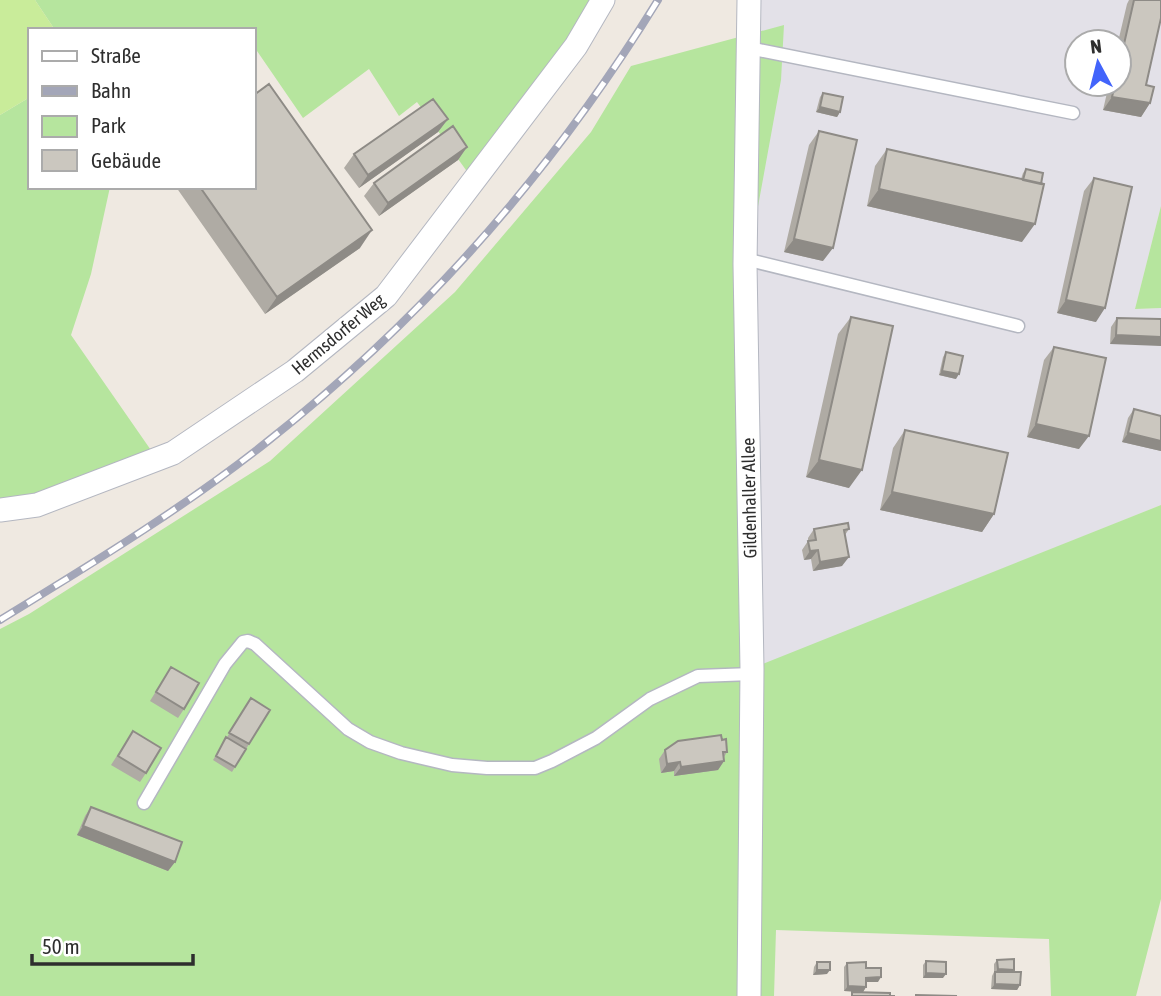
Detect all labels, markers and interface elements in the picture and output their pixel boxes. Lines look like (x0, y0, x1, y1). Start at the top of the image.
legend (28, 28, 256, 189)
north arrow (1063, 28, 1133, 98)
text: N (1089, 35, 1103, 58)
text: Straße (91, 43, 141, 67)
text: Bahn (91, 78, 131, 102)
text: Park (91, 113, 126, 137)
text: Gebäude (91, 148, 161, 172)
street label: Hermsdorfer Weg (287, 289, 389, 379)
street label: Gildenhaller Allee (737, 438, 761, 558)
scale bar (32, 922, 192, 966)
text: 50 m (42, 934, 80, 958)

